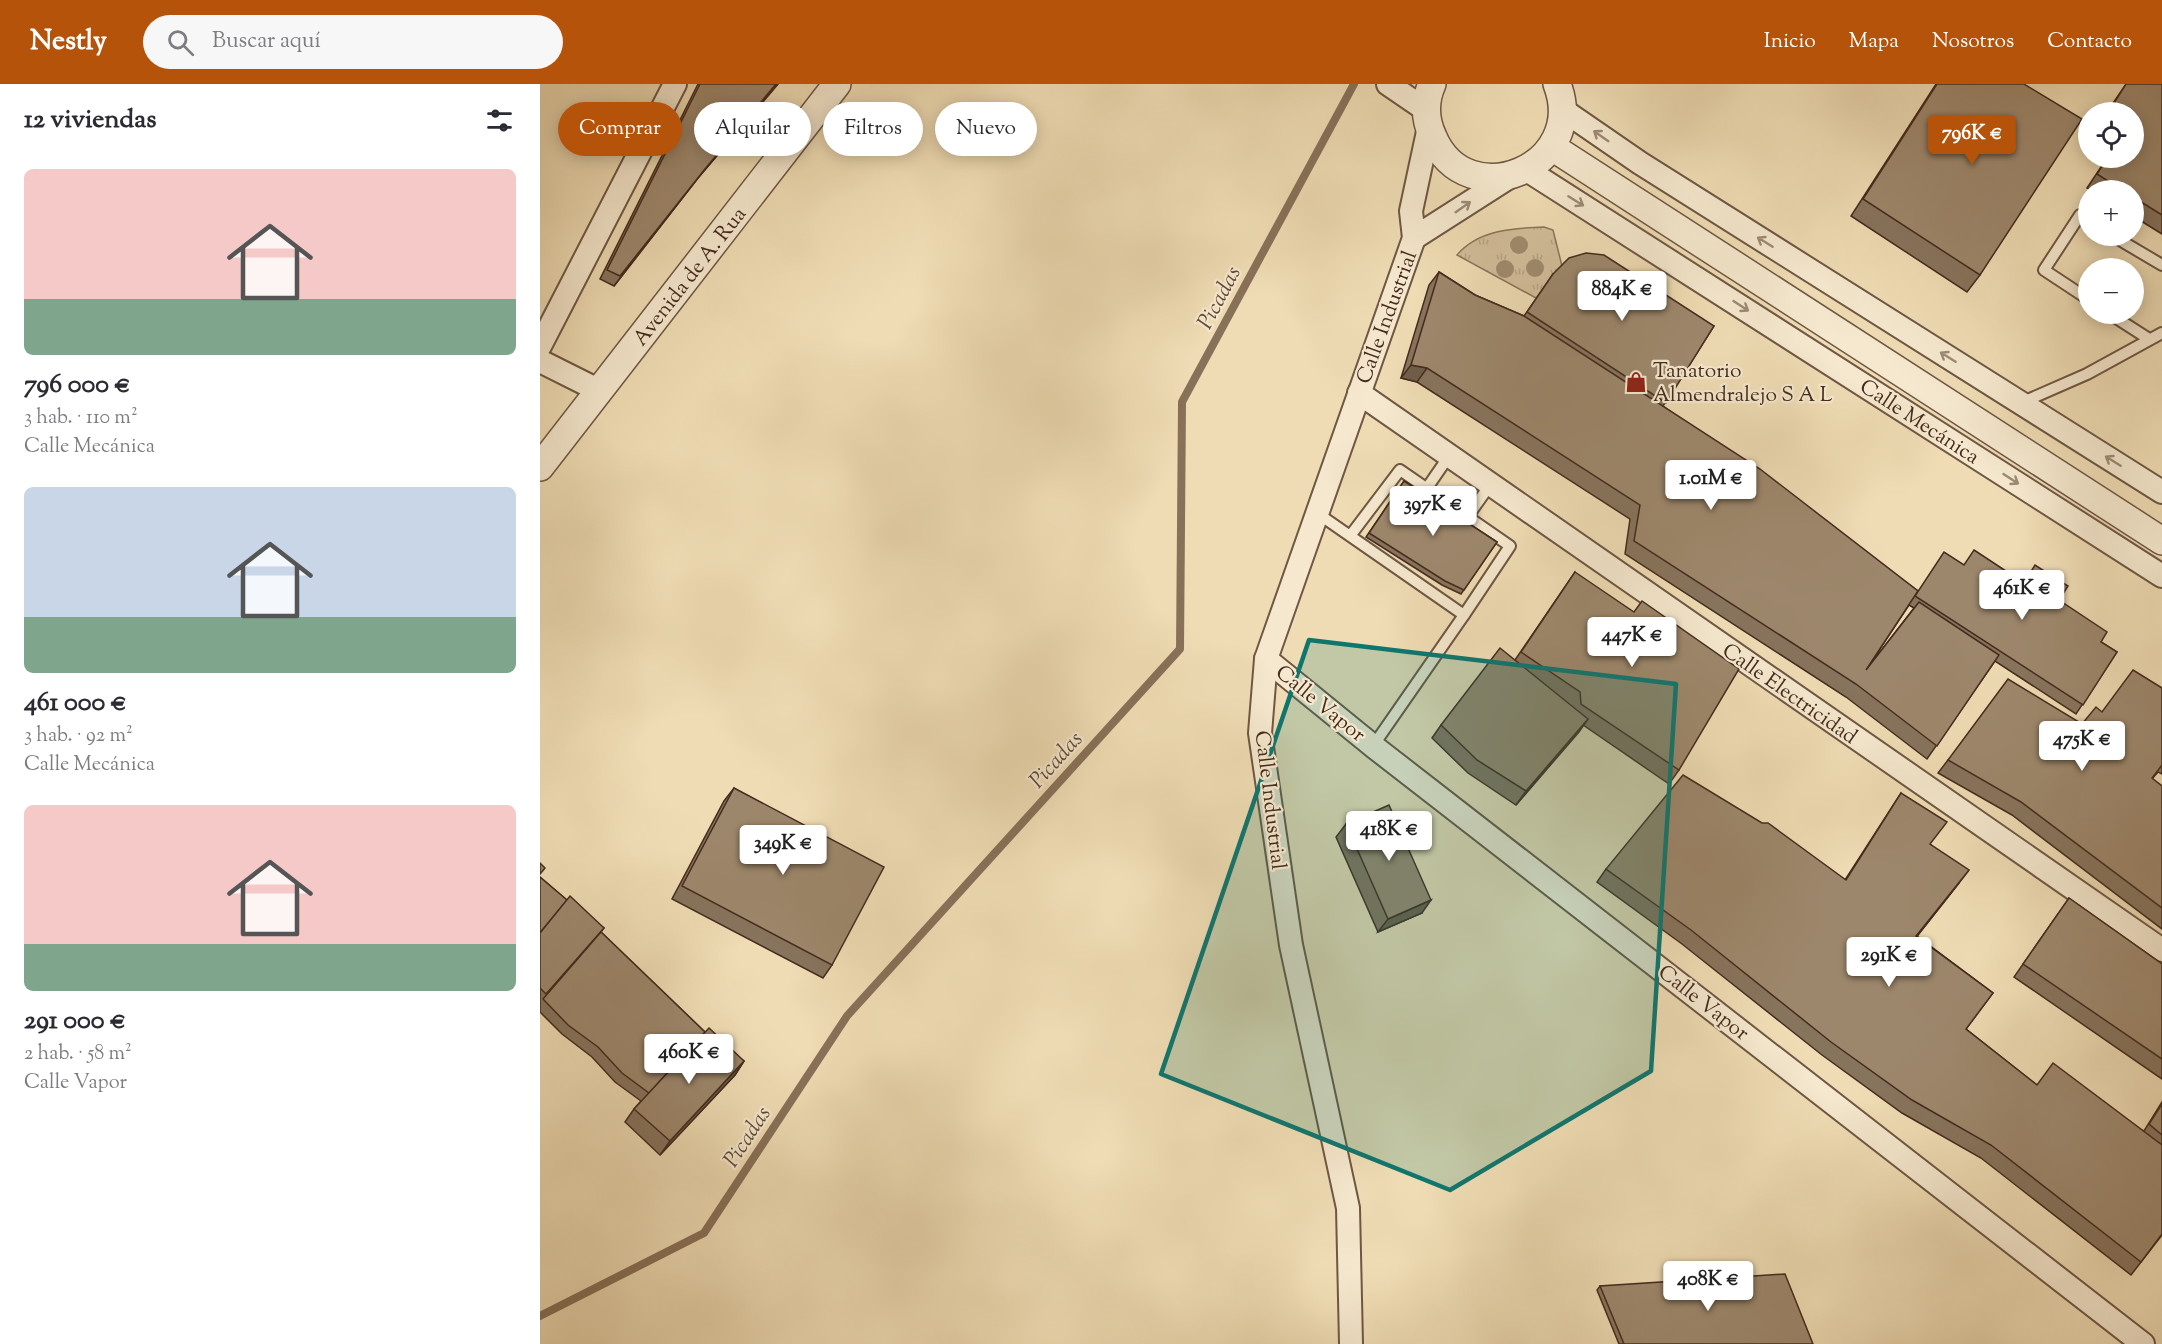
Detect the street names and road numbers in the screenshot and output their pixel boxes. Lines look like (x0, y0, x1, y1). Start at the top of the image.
street label: Avenida de A. Rua (627, 201, 755, 353)
street label: Calle Industrial (1350, 247, 1426, 388)
street label: Calle Mecánica (1853, 373, 1985, 473)
street label: Calle Electricidad (1715, 637, 1863, 753)
street label: Calle Vapor (1268, 659, 1371, 750)
street label: Calle Industrial (1246, 729, 1292, 872)
street label: Calle Vapor (1651, 958, 1755, 1049)

